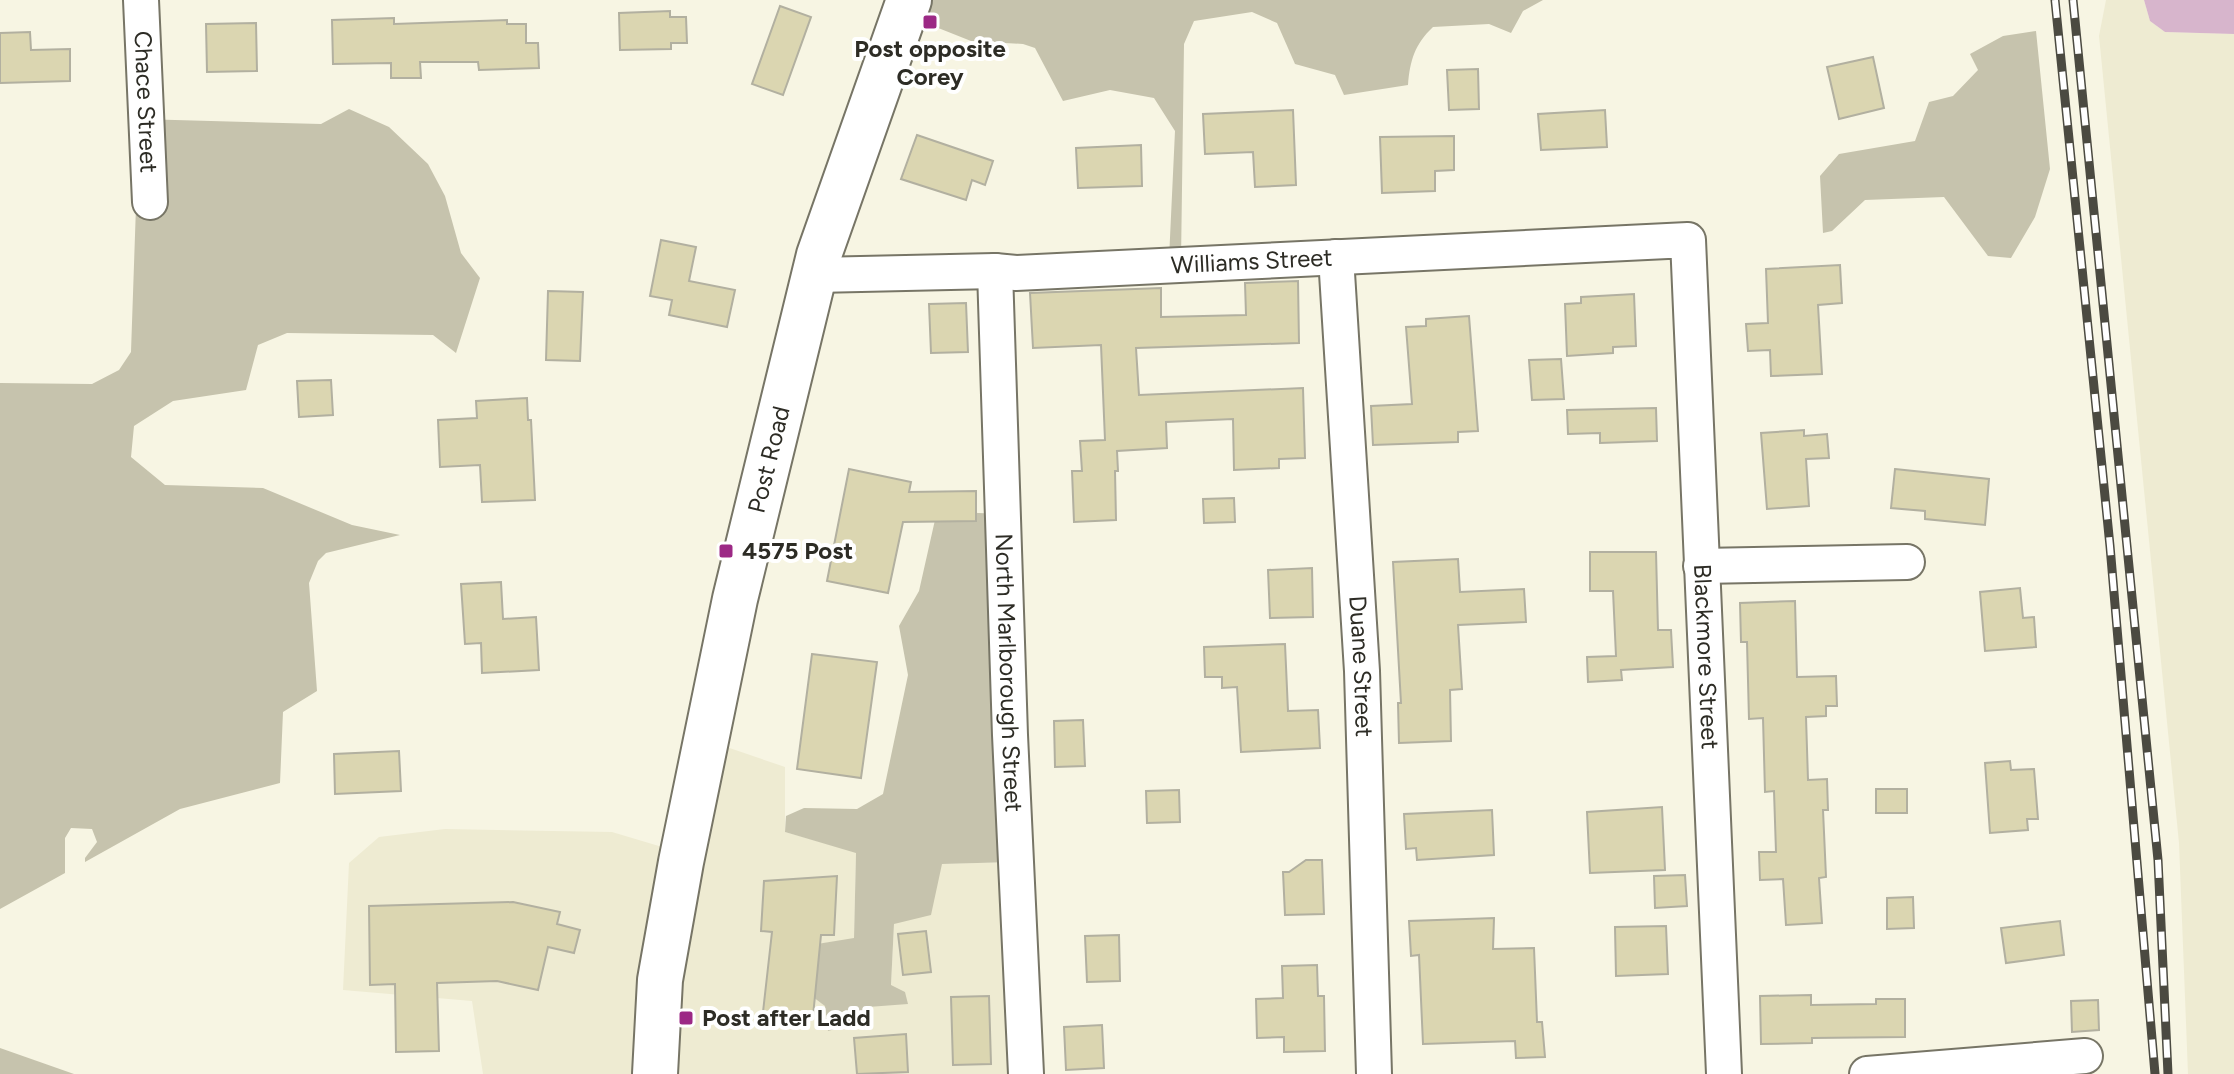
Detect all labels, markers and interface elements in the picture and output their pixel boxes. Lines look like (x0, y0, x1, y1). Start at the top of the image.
marker: Post opposite Corey (921, 13, 939, 31)
street label: Chace Street (128, 30, 164, 174)
place label: Post opposite Corey (854, 34, 1006, 91)
street label: Williams Street (1170, 242, 1333, 279)
street label: Post Road (742, 403, 796, 516)
street label: North Marlborough Street (989, 533, 1029, 813)
place label: 4575 Post (742, 536, 853, 565)
marker: 4575 Post (717, 542, 735, 560)
street label: Blackmore Street (1688, 563, 1725, 750)
street label: Duane Street (1343, 594, 1379, 738)
place label: Post after Ladd (702, 1003, 871, 1032)
marker: Post after Ladd (677, 1009, 695, 1027)

